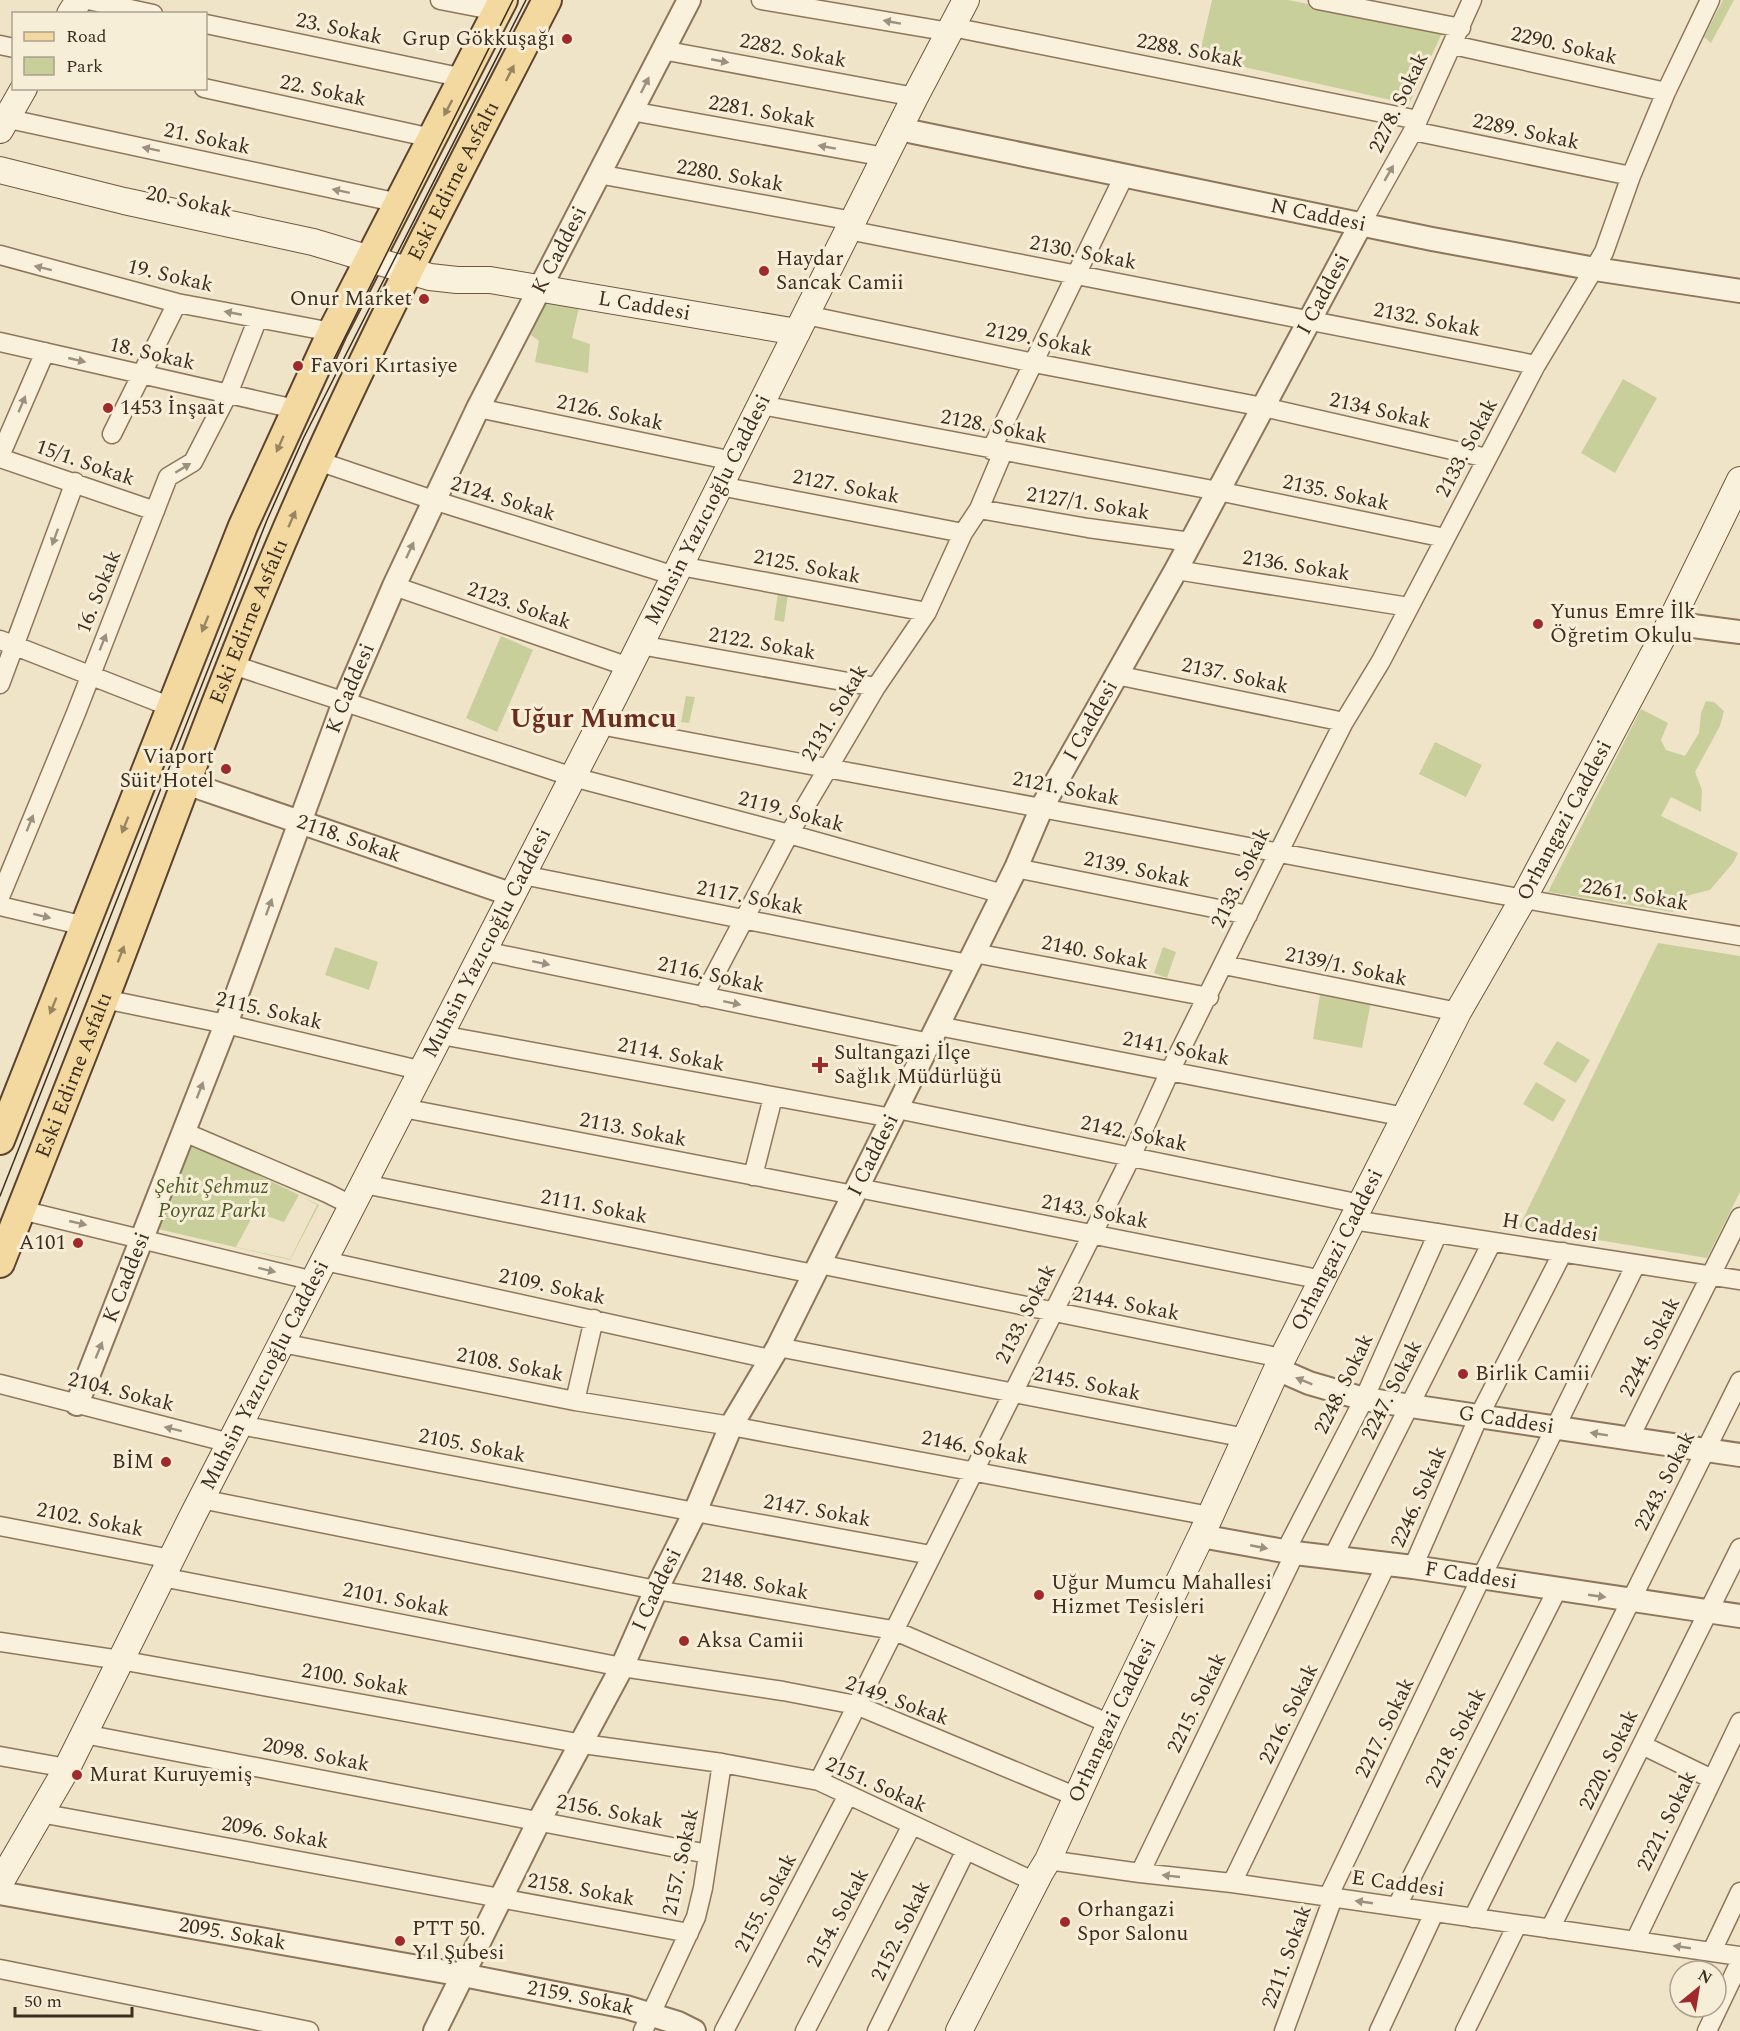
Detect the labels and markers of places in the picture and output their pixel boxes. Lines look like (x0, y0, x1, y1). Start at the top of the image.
place label: Grup Gökkuşağı (402, 23, 555, 55)
marker: Grup Gökkuşağı (560, 32, 574, 46)
place label: Haydar Sancak Camii (776, 243, 904, 299)
marker: Haydar Sancak Camii (757, 264, 771, 278)
place label: Onur Market (290, 283, 412, 315)
marker: Onur Market (417, 292, 431, 306)
place label: Favori Kırtasiye (310, 350, 458, 382)
marker: Favori Kırtasiye (291, 359, 305, 373)
place label: 1453 İnşaat (120, 392, 225, 424)
marker: 1453 İnşaat (101, 401, 115, 415)
place label: Yunus Emre İlk Öğretim Okulu (1550, 596, 1696, 652)
marker: Yunus Emre İlk Öğretim Okulu (1531, 617, 1545, 631)
place label: Viaport Süit Hotel (120, 741, 214, 797)
marker: Viaport Süit Hotel (219, 762, 233, 776)
place label: Sultangazi İlçe Sağlık Müdürlüğü (834, 1037, 1002, 1093)
marker: Sultangazi İlçe Sağlık Müdürlüğü (811, 1056, 829, 1074)
place label: A101 (19, 1227, 66, 1259)
marker: A101 (71, 1236, 85, 1250)
place label: Birlik Camii (1475, 1358, 1590, 1390)
marker: Birlik Camii (1456, 1367, 1470, 1381)
place label: BİM (112, 1446, 154, 1478)
marker: BİM (159, 1455, 173, 1469)
place label: Uğur Mumcu Mahallesi Hizmet Tesisleri (1051, 1567, 1272, 1623)
marker: Uğur Mumcu Mahallesi Hizmet Tesisleri (1032, 1588, 1046, 1602)
place label: Aksa Camii (696, 1625, 804, 1657)
marker: Aksa Camii (677, 1634, 691, 1648)
place label: Murat Kuruyemiş (89, 1759, 253, 1791)
marker: Murat Kuruyemiş (70, 1768, 84, 1782)
place label: Orhangazi Spor Salonu (1077, 1894, 1189, 1950)
place label: PTT 50. Yıl Şubesi (412, 1913, 505, 1969)
marker: Orhangazi Spor Salonu (1058, 1915, 1072, 1929)
marker: PTT 50. Yıl Şubesi (393, 1934, 407, 1948)

